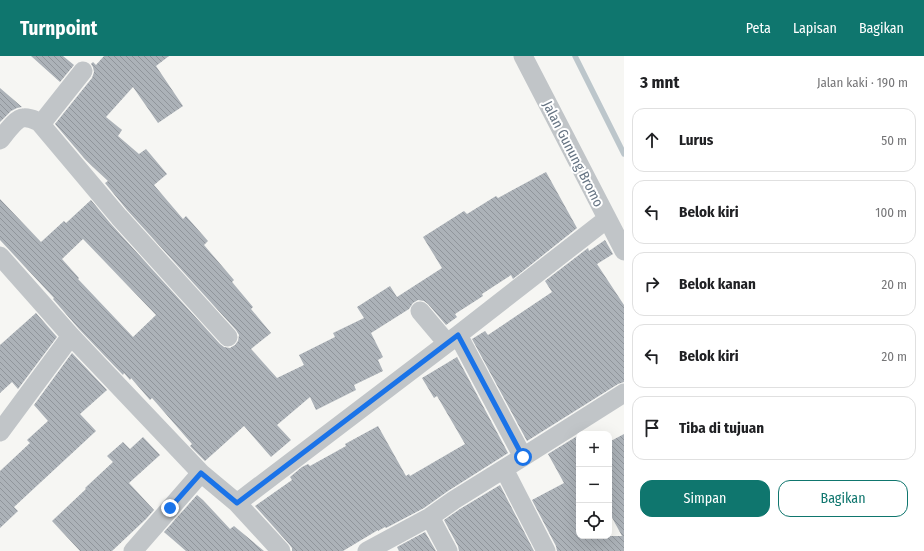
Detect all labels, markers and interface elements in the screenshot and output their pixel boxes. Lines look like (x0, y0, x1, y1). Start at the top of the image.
text: Turnpoint (20, 17, 97, 40)
text: Peta (746, 20, 771, 37)
text: Lapisan (793, 20, 837, 37)
text: Bagikan (859, 20, 904, 37)
text: 3 mnt (640, 72, 679, 93)
text: Jalan kaki · 190 m (817, 75, 908, 90)
street label: Jalan Gunung Bromo (539, 98, 607, 210)
icon: ahead (641, 129, 663, 151)
text: Lurus (679, 131, 713, 149)
text: 50 m (881, 133, 907, 148)
icon: left (641, 201, 663, 223)
text: Belok kiri (679, 203, 739, 221)
text: 100 m (875, 205, 907, 220)
icon: right (641, 273, 663, 295)
text: Belok kanan (679, 275, 756, 293)
text: 20 m (881, 277, 907, 292)
icon: left (641, 345, 663, 367)
text: Belok kiri (679, 347, 739, 365)
text: 20 m (881, 349, 907, 364)
icon: arrive (641, 417, 663, 439)
text: Tiba di tujuan (679, 419, 764, 437)
map controls (576, 431, 612, 539)
button: + (576, 431, 612, 467)
route start (514, 448, 532, 466)
button: − (576, 467, 612, 503)
button: Simpan (640, 480, 770, 517)
button: Bagikan (778, 480, 908, 517)
route end (161, 499, 179, 517)
button: locate (576, 503, 612, 539)

